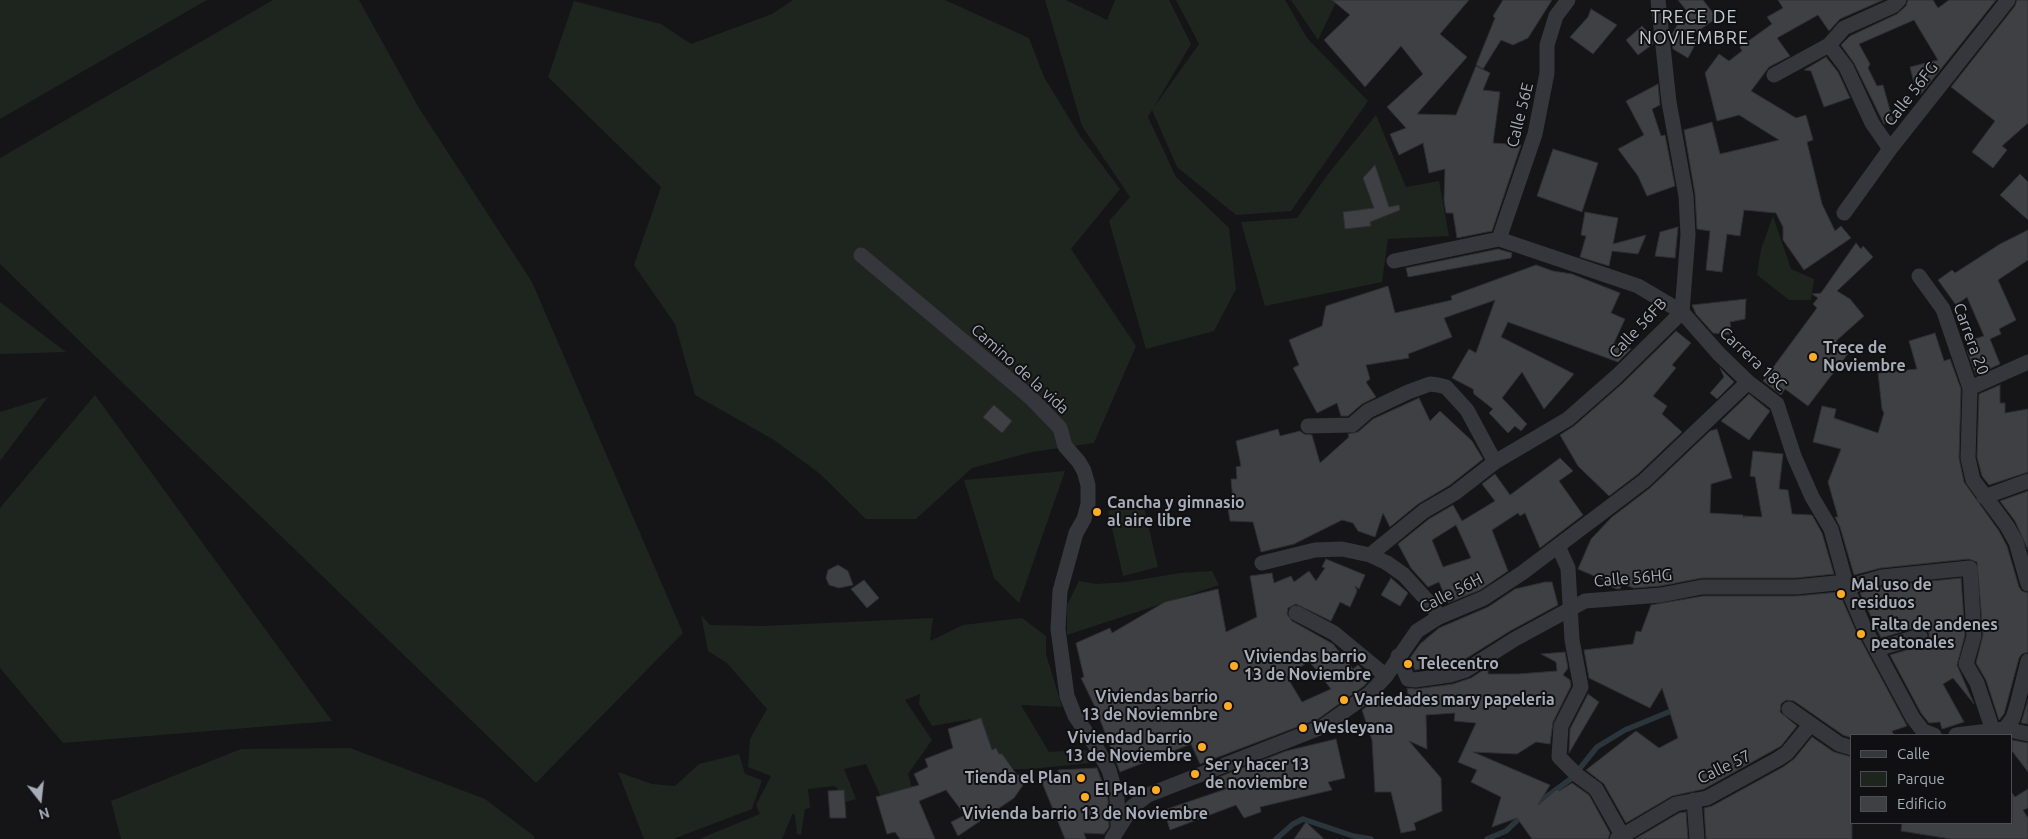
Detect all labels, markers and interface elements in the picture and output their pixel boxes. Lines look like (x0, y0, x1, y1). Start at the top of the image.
district label: TRECE DE NOVIEMBRE (1638, 6, 1750, 48)
street label: Calle 56FG (1880, 58, 1942, 130)
street label: Calle 56E (1503, 81, 1537, 149)
street label: Calle 56FB (1605, 294, 1671, 362)
street label: Carrera 20 (1949, 300, 1993, 378)
street label: Camino de la vida (967, 320, 1073, 418)
street label: Carrera 18C (1715, 323, 1791, 395)
place label: Trece de Noviembre (1823, 338, 1906, 376)
marker: Trece de Noviembre (1807, 351, 1819, 363)
place label: Cancha y gimnasio al aire libre (1107, 493, 1245, 531)
marker: Cancha y gimnasio al aire libre (1091, 506, 1103, 518)
street label: Calle 56HG (1593, 565, 1673, 591)
street label: Calle 56H (1416, 569, 1486, 617)
place label: Mal uso de residuos (1851, 575, 1932, 613)
marker: Mal uso de residuos (1835, 588, 1847, 600)
place label: Falta de andenes peatonales (1871, 615, 1998, 653)
marker: Falta de andenes peatonales (1855, 628, 1867, 640)
place label: Viviendas barrio 13 de Noviembre (1244, 647, 1371, 685)
place label: Telecentro (1418, 654, 1499, 674)
marker: Telecentro (1402, 658, 1414, 670)
marker: Viviendas barrio 13 de Noviembre (1228, 660, 1240, 672)
place label: Viviendas barrio 13 de Noviemnbre (1082, 687, 1218, 725)
place label: Variedades mary papeleria (1354, 690, 1555, 710)
marker: Variedades mary papeleria (1338, 694, 1350, 706)
marker: Viviendas barrio 13 de Noviemnbre (1222, 700, 1234, 712)
place label: Wesleyana (1313, 718, 1394, 738)
marker: Wesleyana (1297, 722, 1309, 734)
place label: Viviendad barrio 13 de Noviembre (1065, 728, 1192, 766)
legend (1850, 734, 2013, 824)
marker: Viviendad barrio 13 de Noviembre (1196, 741, 1208, 753)
text: Calle (1897, 745, 1930, 762)
street label: Calle 57 (1694, 746, 1754, 788)
place label: Ser y hacer 13 de noviembre (1205, 755, 1309, 793)
place label: Tienda el Plan (965, 768, 1071, 788)
marker: Ser y hacer 13 de noviembre (1189, 768, 1201, 780)
text: Parque (1897, 770, 1945, 787)
marker: Tienda el Plan (1075, 772, 1087, 784)
north arrow (15, 774, 65, 824)
place label: El Plan (1095, 780, 1146, 800)
marker: El Plan (1150, 784, 1162, 796)
marker: Vivienda barrio 13 de Noviembre (1079, 791, 1091, 803)
text: Edificio (1897, 795, 1946, 812)
text: N (37, 804, 51, 823)
place label: Vivienda barrio 13 de Noviembre (962, 804, 1208, 824)

